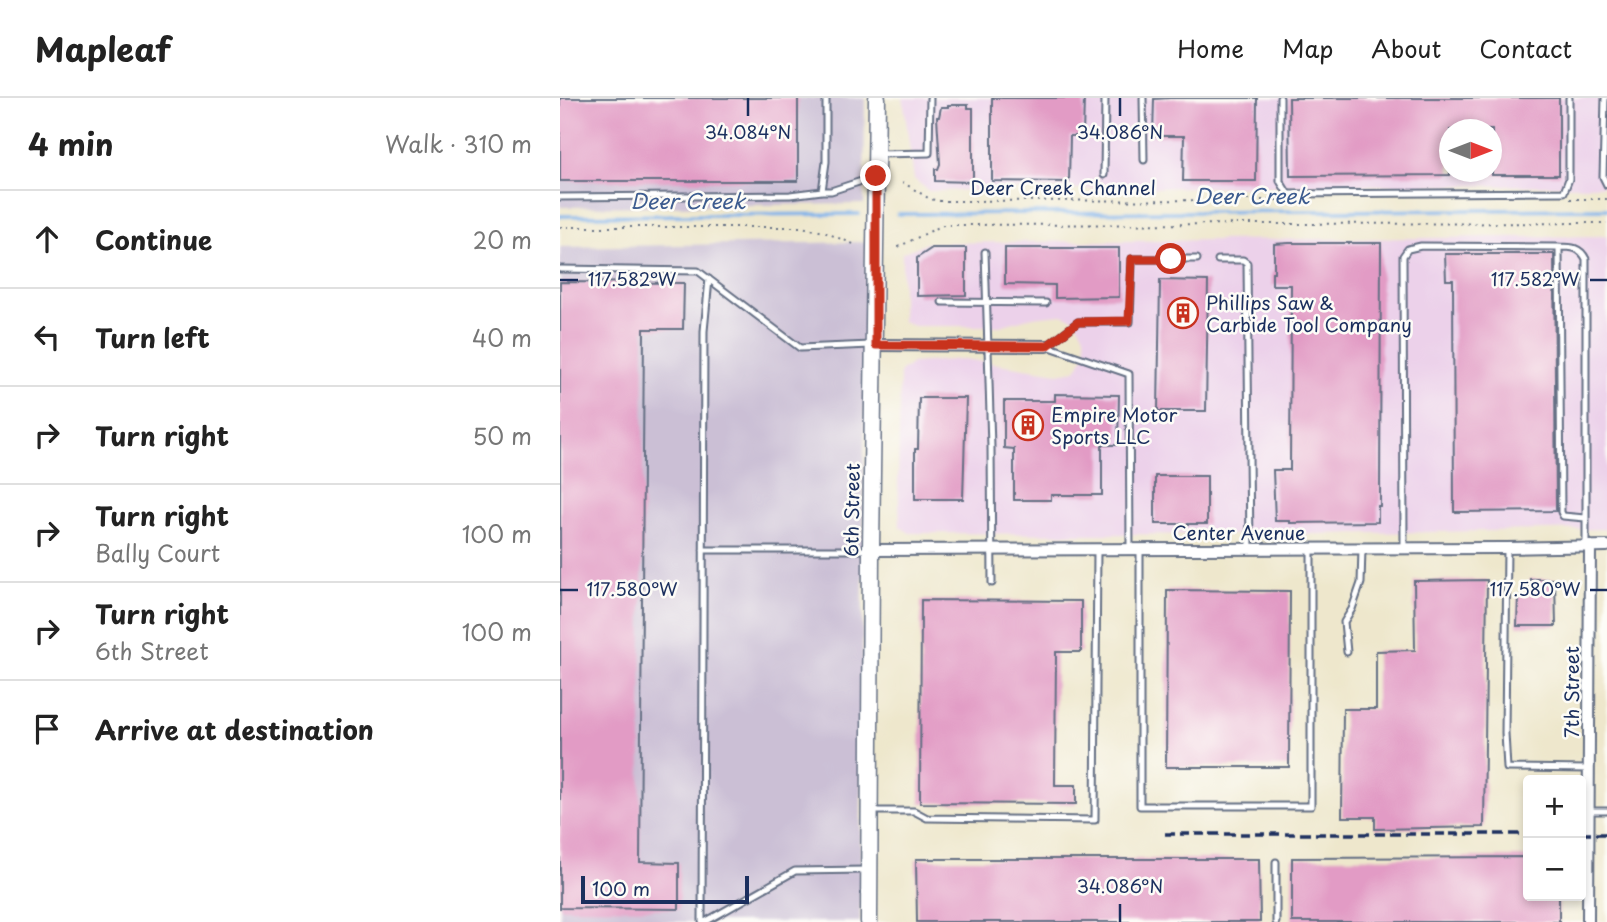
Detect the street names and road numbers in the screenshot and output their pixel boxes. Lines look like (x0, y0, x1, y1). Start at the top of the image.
street label: Deer Creek Channel (970, 173, 1156, 201)
street label: 6th Street (836, 463, 866, 557)
street label: Center Avenue (1173, 518, 1305, 546)
street label: 7th Street (1557, 646, 1585, 738)

